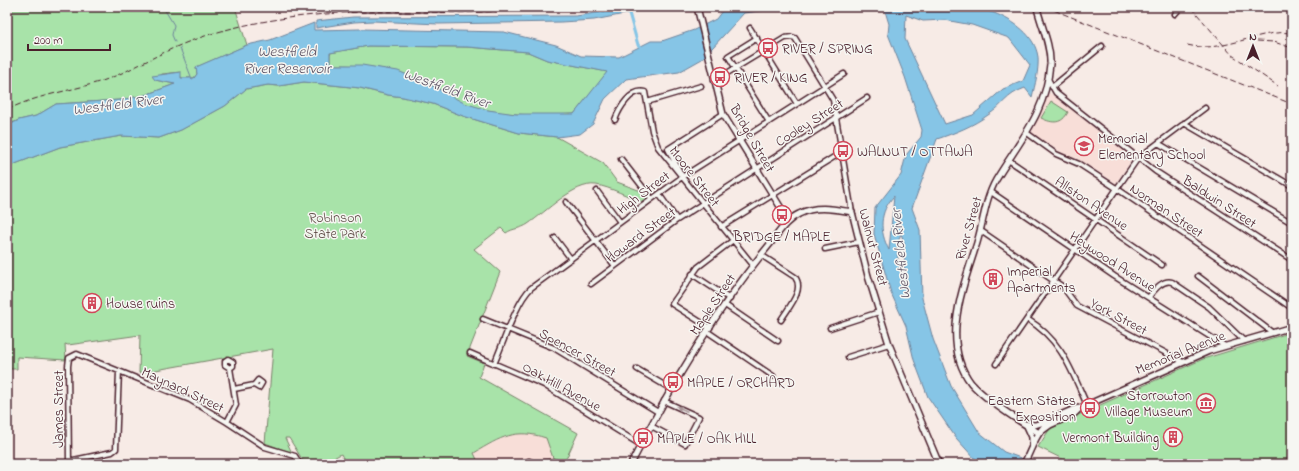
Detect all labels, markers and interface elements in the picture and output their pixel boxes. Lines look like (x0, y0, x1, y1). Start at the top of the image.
scale bar (28, 26, 110, 52)
north arrow (1233, 26, 1273, 66)
text: N (1249, 29, 1257, 45)
text: 200 m (34, 32, 63, 50)
bus stop icon: RIVER / SPRING (757, 37, 779, 59)
place label: RIVER / SPRING (782, 39, 873, 60)
water label: Westfield River Reservoir (243, 41, 333, 80)
water label: Westfield River (400, 63, 495, 116)
bus stop icon: RIVER / KING (709, 66, 731, 88)
place label: RIVER / KING (734, 68, 808, 89)
water label: Westfield River (72, 88, 167, 121)
street label: Cooley Street (772, 94, 849, 153)
street label: Bridge Street (722, 100, 780, 177)
place label: Memorial Elementary School (1098, 129, 1205, 167)
school or university icon: Memorial Elementary School (1073, 135, 1095, 157)
bus stop icon: WALNUT / OTTAWA (832, 140, 854, 162)
street label: Moore Street (663, 142, 725, 212)
place label: WALNUT / OTTAWA (857, 142, 973, 163)
street label: High Street (613, 166, 676, 221)
street label: Baldwin Street (1177, 170, 1261, 234)
street label: Allston Avenue (1050, 172, 1133, 237)
street label: Norman Street (1125, 179, 1208, 244)
street label: River Street (950, 194, 989, 263)
street label: Howard Street (601, 202, 681, 268)
bus stop icon: BRIDGE / MAPLE (771, 204, 793, 226)
water label: Westfield River (885, 205, 917, 300)
street label: Walnut Street (852, 206, 893, 289)
park label: Robinson State Park (304, 208, 366, 245)
street label: Heywood Avenue (1064, 226, 1160, 299)
place label: BRIDGE / MAPLE (732, 227, 831, 248)
place label: Imperial Apartments (1007, 262, 1076, 299)
building icon: Imperial Apartments (982, 268, 1004, 290)
street label: Maple Street (685, 269, 742, 340)
building icon: House ruins (81, 292, 103, 314)
street label: York Street (1086, 293, 1151, 341)
place label: House ruins (106, 294, 175, 315)
street label: Spencer Street (535, 323, 620, 383)
street label: Memorial Avenue (1133, 326, 1229, 381)
street label: Oak Hill Avenue (518, 357, 605, 418)
street label: Maynard Street (137, 362, 228, 420)
street label: James Street (49, 370, 70, 448)
bus stop icon: MAPLE / ORCHARD (662, 371, 684, 393)
place label: MAPLE / ORCHARD (687, 373, 795, 394)
place label: Storrowton Village Museum (1104, 386, 1192, 424)
place label: Eastern States Exposition (988, 391, 1076, 428)
museum icon: Storrowton Village Museum (1195, 392, 1217, 414)
bus stop icon: Eastern States Exposition (1079, 397, 1101, 419)
one-way arrow (676, 406, 687, 412)
building icon: Vermont Building (1162, 426, 1184, 448)
bus stop icon: MAPLE / OAK HILL (632, 427, 654, 449)
place label: Vermont Building (1062, 428, 1159, 450)
place label: MAPLE / OAK HILL (657, 429, 757, 450)

